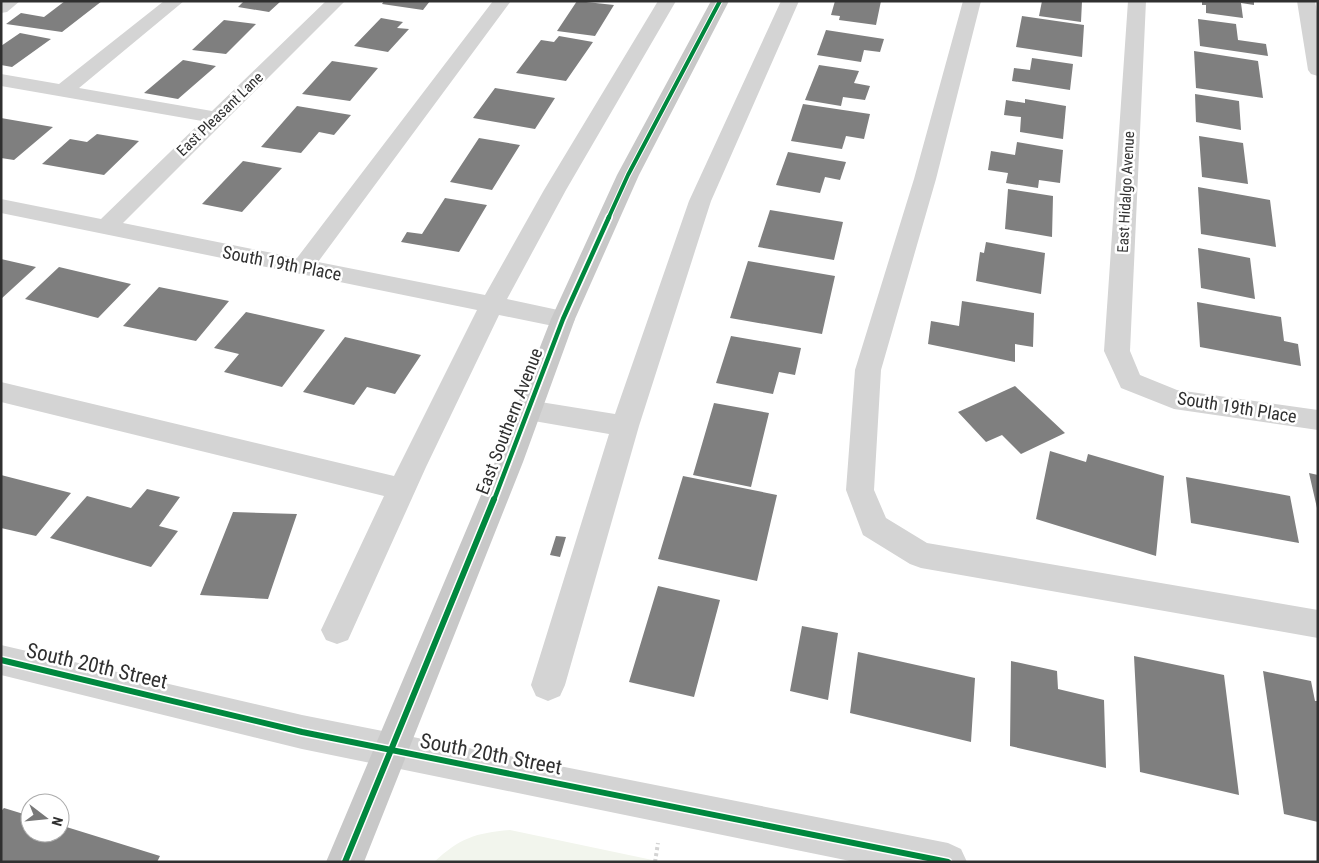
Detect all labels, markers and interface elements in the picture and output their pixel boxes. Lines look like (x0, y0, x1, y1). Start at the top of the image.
street label: East Pleasant Lane (173, 68, 267, 160)
street label: East Hidalgo Avenue (1114, 131, 1138, 253)
street label: South 19th Place (221, 241, 343, 285)
street label: East Southern Avenue (471, 345, 547, 497)
street label: South 19th Place (1176, 387, 1298, 427)
street label: South 20th Street (24, 638, 170, 694)
street label: South 20th Street (418, 728, 564, 780)
north arrow (20, 793, 70, 843)
text: N (49, 815, 66, 828)

